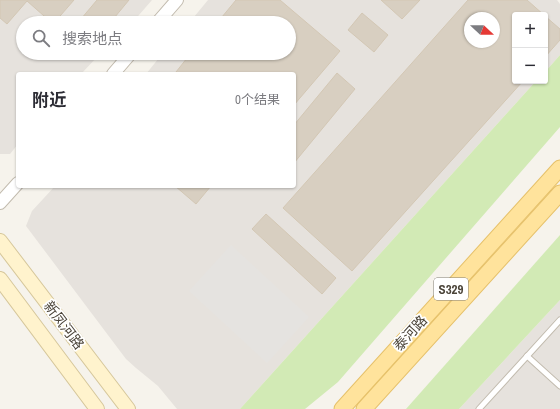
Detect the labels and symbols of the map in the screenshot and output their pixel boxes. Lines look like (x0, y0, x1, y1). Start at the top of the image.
north arrow (464, 12, 500, 48)
road number: S329 (434, 278, 468, 300)
street label: 新凤河路 (40, 297, 88, 353)
street label: 泰河路 (389, 311, 431, 355)

